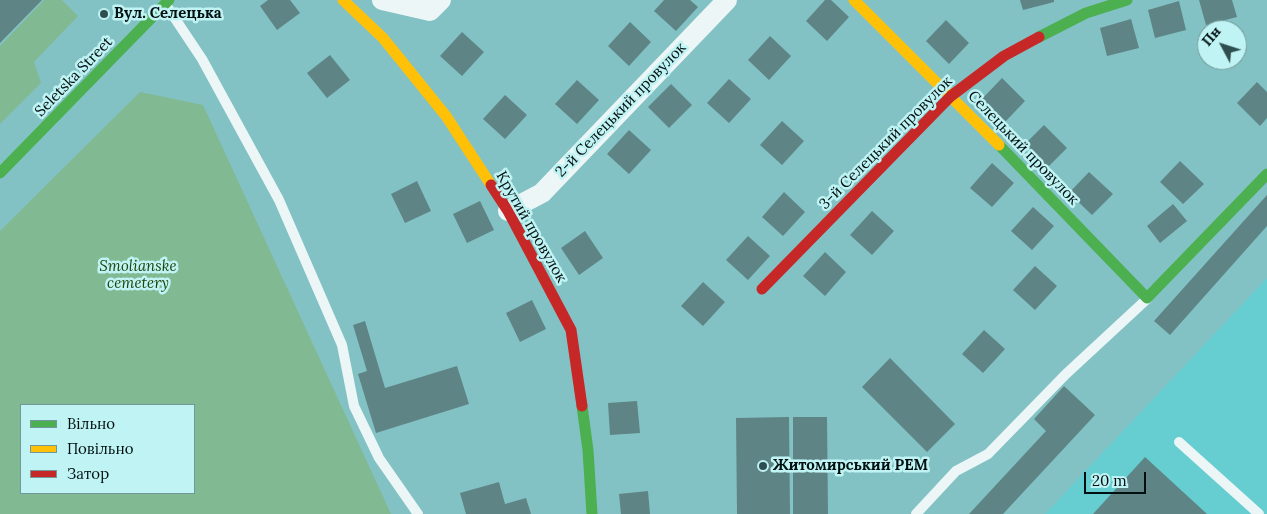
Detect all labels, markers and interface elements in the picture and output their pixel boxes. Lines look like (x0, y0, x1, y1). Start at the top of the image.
place label: Вул. Селецька (114, 5, 222, 23)
marker: Вул. Селецька (98, 8, 110, 20)
north arrow (1197, 20, 1247, 70)
text: Пн (1198, 22, 1225, 50)
street label: Seletska Street (31, 33, 117, 121)
street label: 2-й Селецький провулок (552, 39, 690, 181)
street label: 3-й Селецький провулок (816, 73, 956, 213)
street label: Селецький провулок (964, 87, 1082, 209)
street label: Крутий провулок (492, 168, 570, 286)
park label: Smolianske cemetery (99, 258, 177, 293)
legend (20, 404, 195, 494)
text: Вільно (67, 414, 115, 433)
text: Повільно (67, 439, 133, 458)
place label: Житомирський РЕМ (773, 457, 928, 475)
marker: Житомирський РЕМ (757, 460, 769, 472)
scale bar (1087, 462, 1150, 494)
text: Затор (67, 464, 109, 483)
text: 20 m (1092, 471, 1127, 490)

